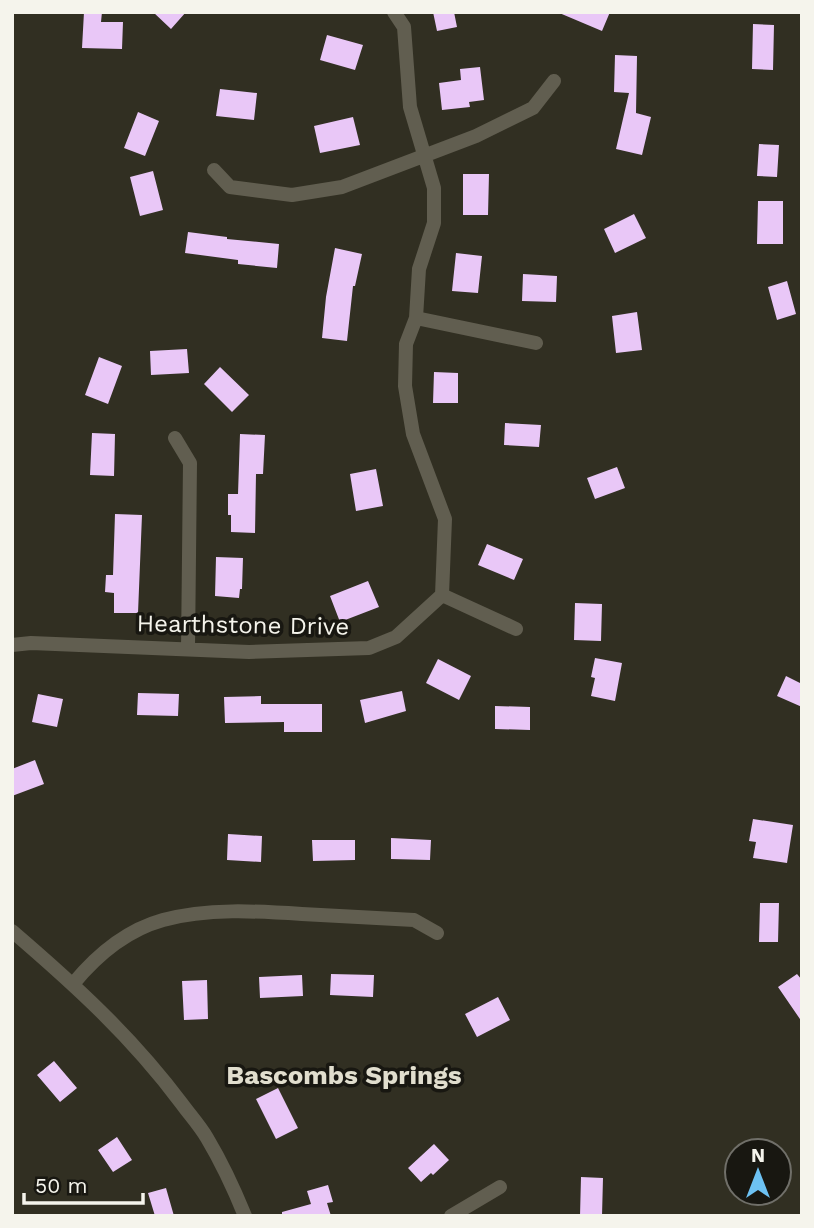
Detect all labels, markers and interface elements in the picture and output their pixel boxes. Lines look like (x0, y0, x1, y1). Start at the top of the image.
street label: Hearthstone Drive (137, 609, 349, 641)
district label: Bascombs Springs (226, 1060, 462, 1090)
north arrow (723, 1137, 793, 1207)
text: N (751, 1144, 765, 1167)
scale bar (24, 1162, 144, 1206)
text: 50 m (35, 1173, 87, 1198)

